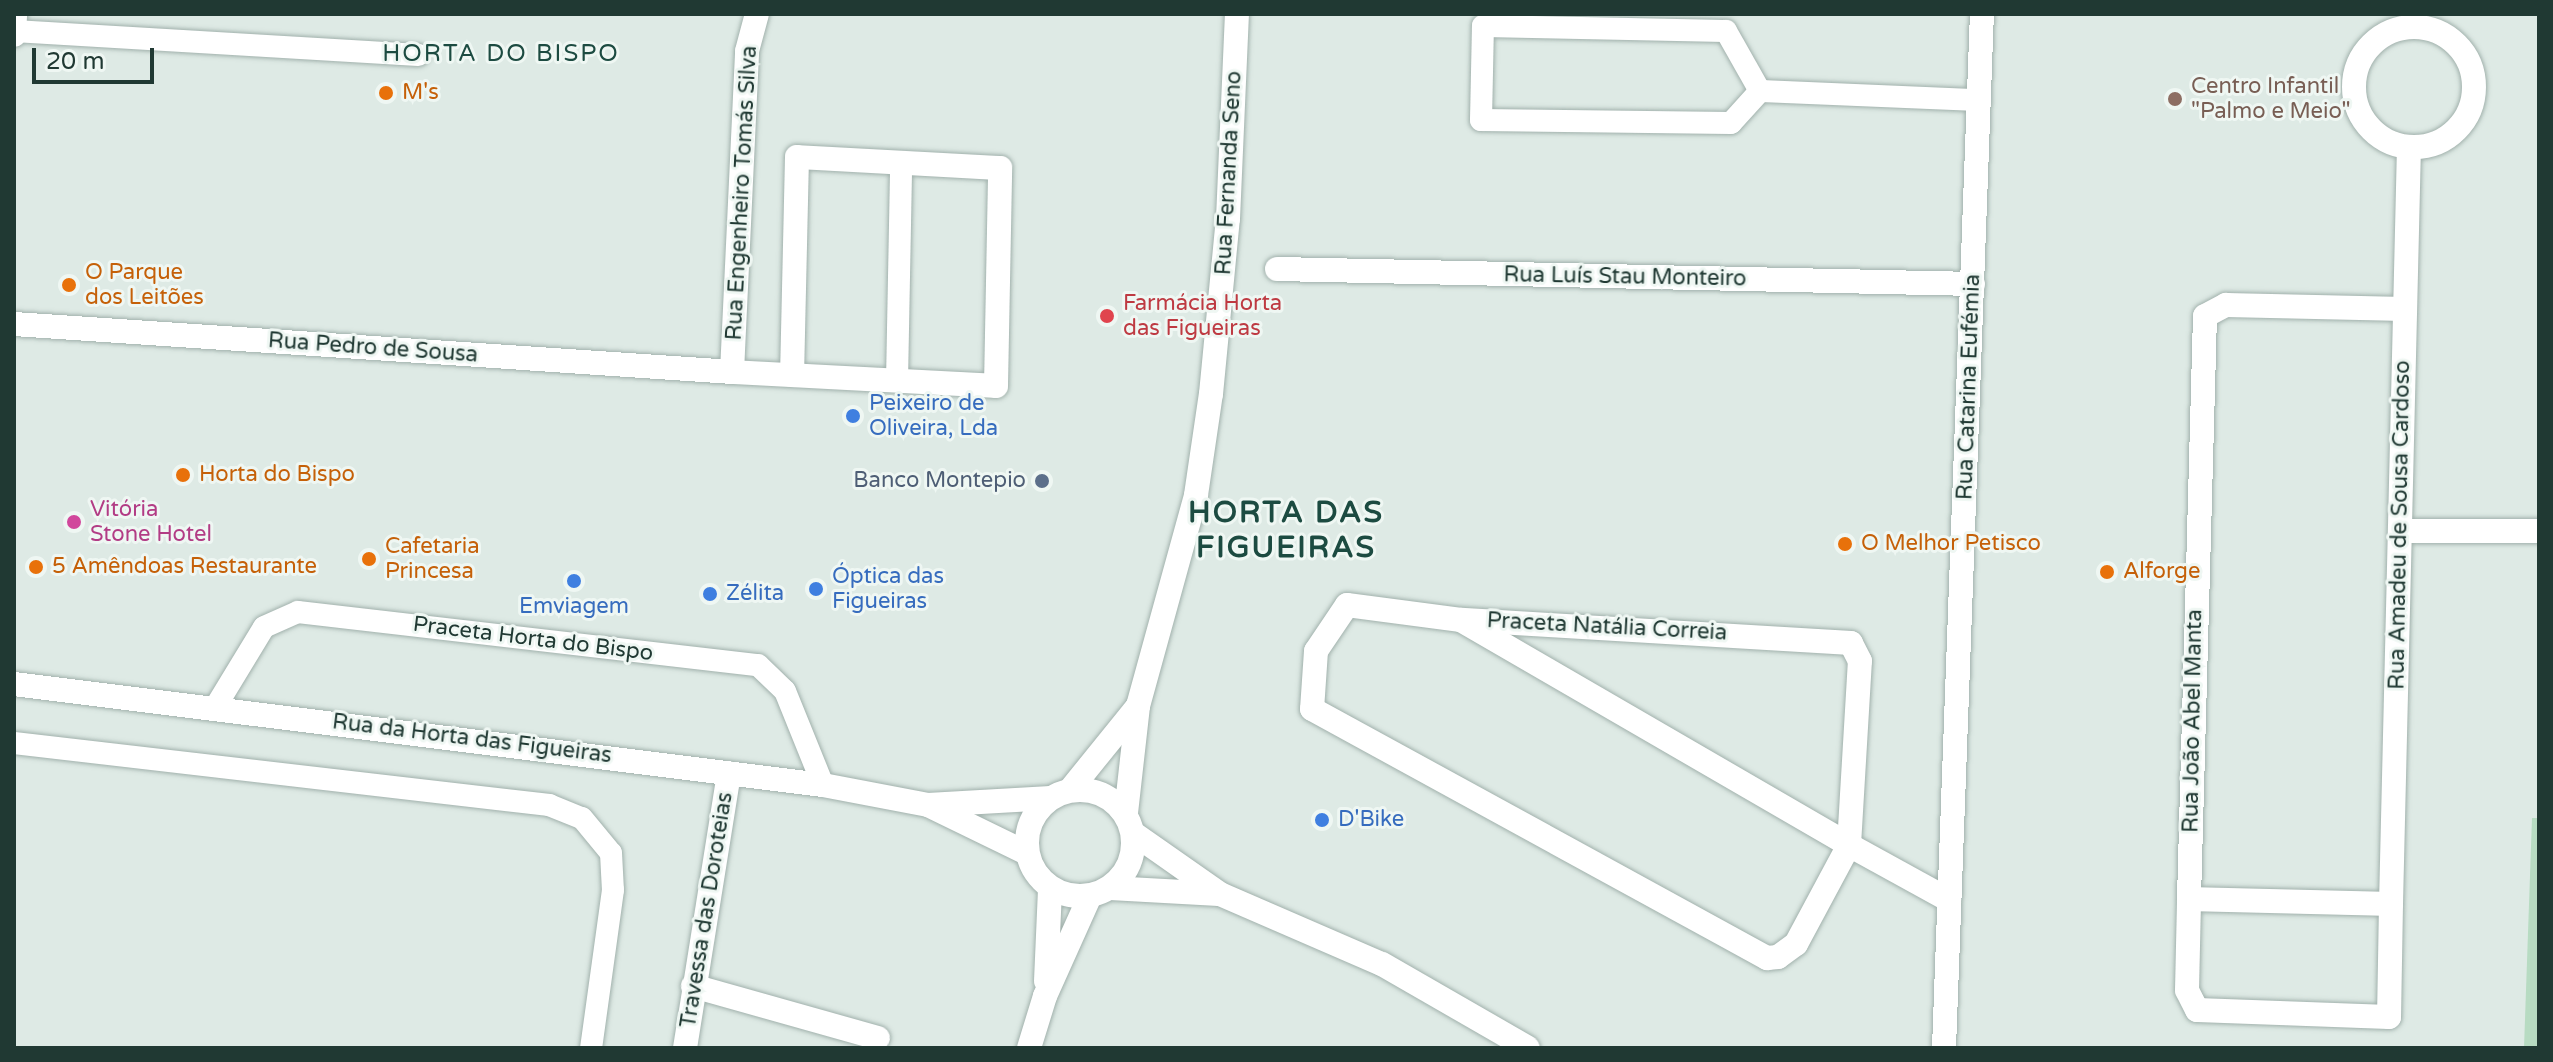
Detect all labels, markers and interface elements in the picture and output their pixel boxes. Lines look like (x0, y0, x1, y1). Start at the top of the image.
scale bar (36, 32, 158, 82)
district label: HORTA DO BISPO (382, 40, 620, 68)
street label: Rua Engenheiro Tomás Silva (721, 45, 763, 341)
text: 20 m (46, 47, 104, 76)
street label: Rua Fernanda Seno (1210, 70, 1248, 276)
place label: Centro Infantil "Palmo e Meio" (2191, 73, 2351, 124)
place label: M's (402, 80, 439, 106)
marker: M's (377, 84, 395, 102)
marker: Centro Infantil "Palmo e Meio" (2166, 90, 2184, 108)
place label: O Parque dos Leitões (85, 259, 204, 310)
street label: Rua Luís Stau Monteiro (1503, 262, 1747, 292)
street label: Rua Catarina Eufémia (1952, 274, 1986, 500)
marker: O Parque dos Leitões (60, 276, 78, 294)
place label: Farmácia Horta das Figueiras (1123, 290, 1282, 342)
marker: Farmácia Horta das Figueiras (1098, 307, 1116, 325)
street label: Rua Pedro de Sousa (267, 327, 479, 369)
street label: Rua Amadeu de Sousa Cardoso (2384, 360, 2416, 690)
place label: Peixeiro de Oliveira, Lda (869, 390, 998, 442)
marker: Peixeiro de Oliveira, Lda (844, 407, 862, 425)
place label: Horta do Bispo (199, 462, 355, 488)
marker: Horta do Bispo (174, 466, 192, 484)
place label: Banco Montepio (853, 468, 1026, 494)
marker: Banco Montepio (1033, 472, 1051, 490)
district label: HORTA DAS FIGUEIRAS (1188, 495, 1384, 566)
place label: Vitória Stone Hotel (90, 496, 212, 548)
marker: Vitória Stone Hotel (65, 513, 83, 531)
place label: O Melhor Petisco (1861, 531, 2041, 557)
place label: Cafetaria Princesa (385, 533, 480, 584)
marker: O Melhor Petisco (1836, 535, 1854, 553)
marker: Cafetaria Princesa (360, 550, 378, 568)
place label: 5 Amêndoas Restaurante (52, 554, 317, 580)
marker: 5 Amêndoas Restaurante (27, 558, 45, 576)
place label: Alforge (2123, 559, 2200, 585)
place label: Óptica das Figueiras (832, 563, 944, 614)
marker: Alforge (2098, 563, 2116, 581)
marker: Emviagem (565, 572, 583, 590)
marker: Óptica das Figueiras (807, 580, 825, 598)
place label: Zélita (726, 581, 784, 607)
marker: Zélita (701, 585, 719, 603)
place label: Emviagem (519, 594, 629, 620)
street label: Praceta Natália Correia (1486, 608, 1728, 646)
street label: Rua João Abel Manta (2178, 609, 2208, 833)
street label: Praceta Horta do Bispo (411, 611, 655, 667)
street label: Rua da Horta das Figueiras (331, 709, 613, 769)
street label: Travessa das Doroteias (675, 790, 739, 1030)
place label: D'Bike (1338, 807, 1404, 833)
marker: D'Bike (1313, 811, 1331, 829)

